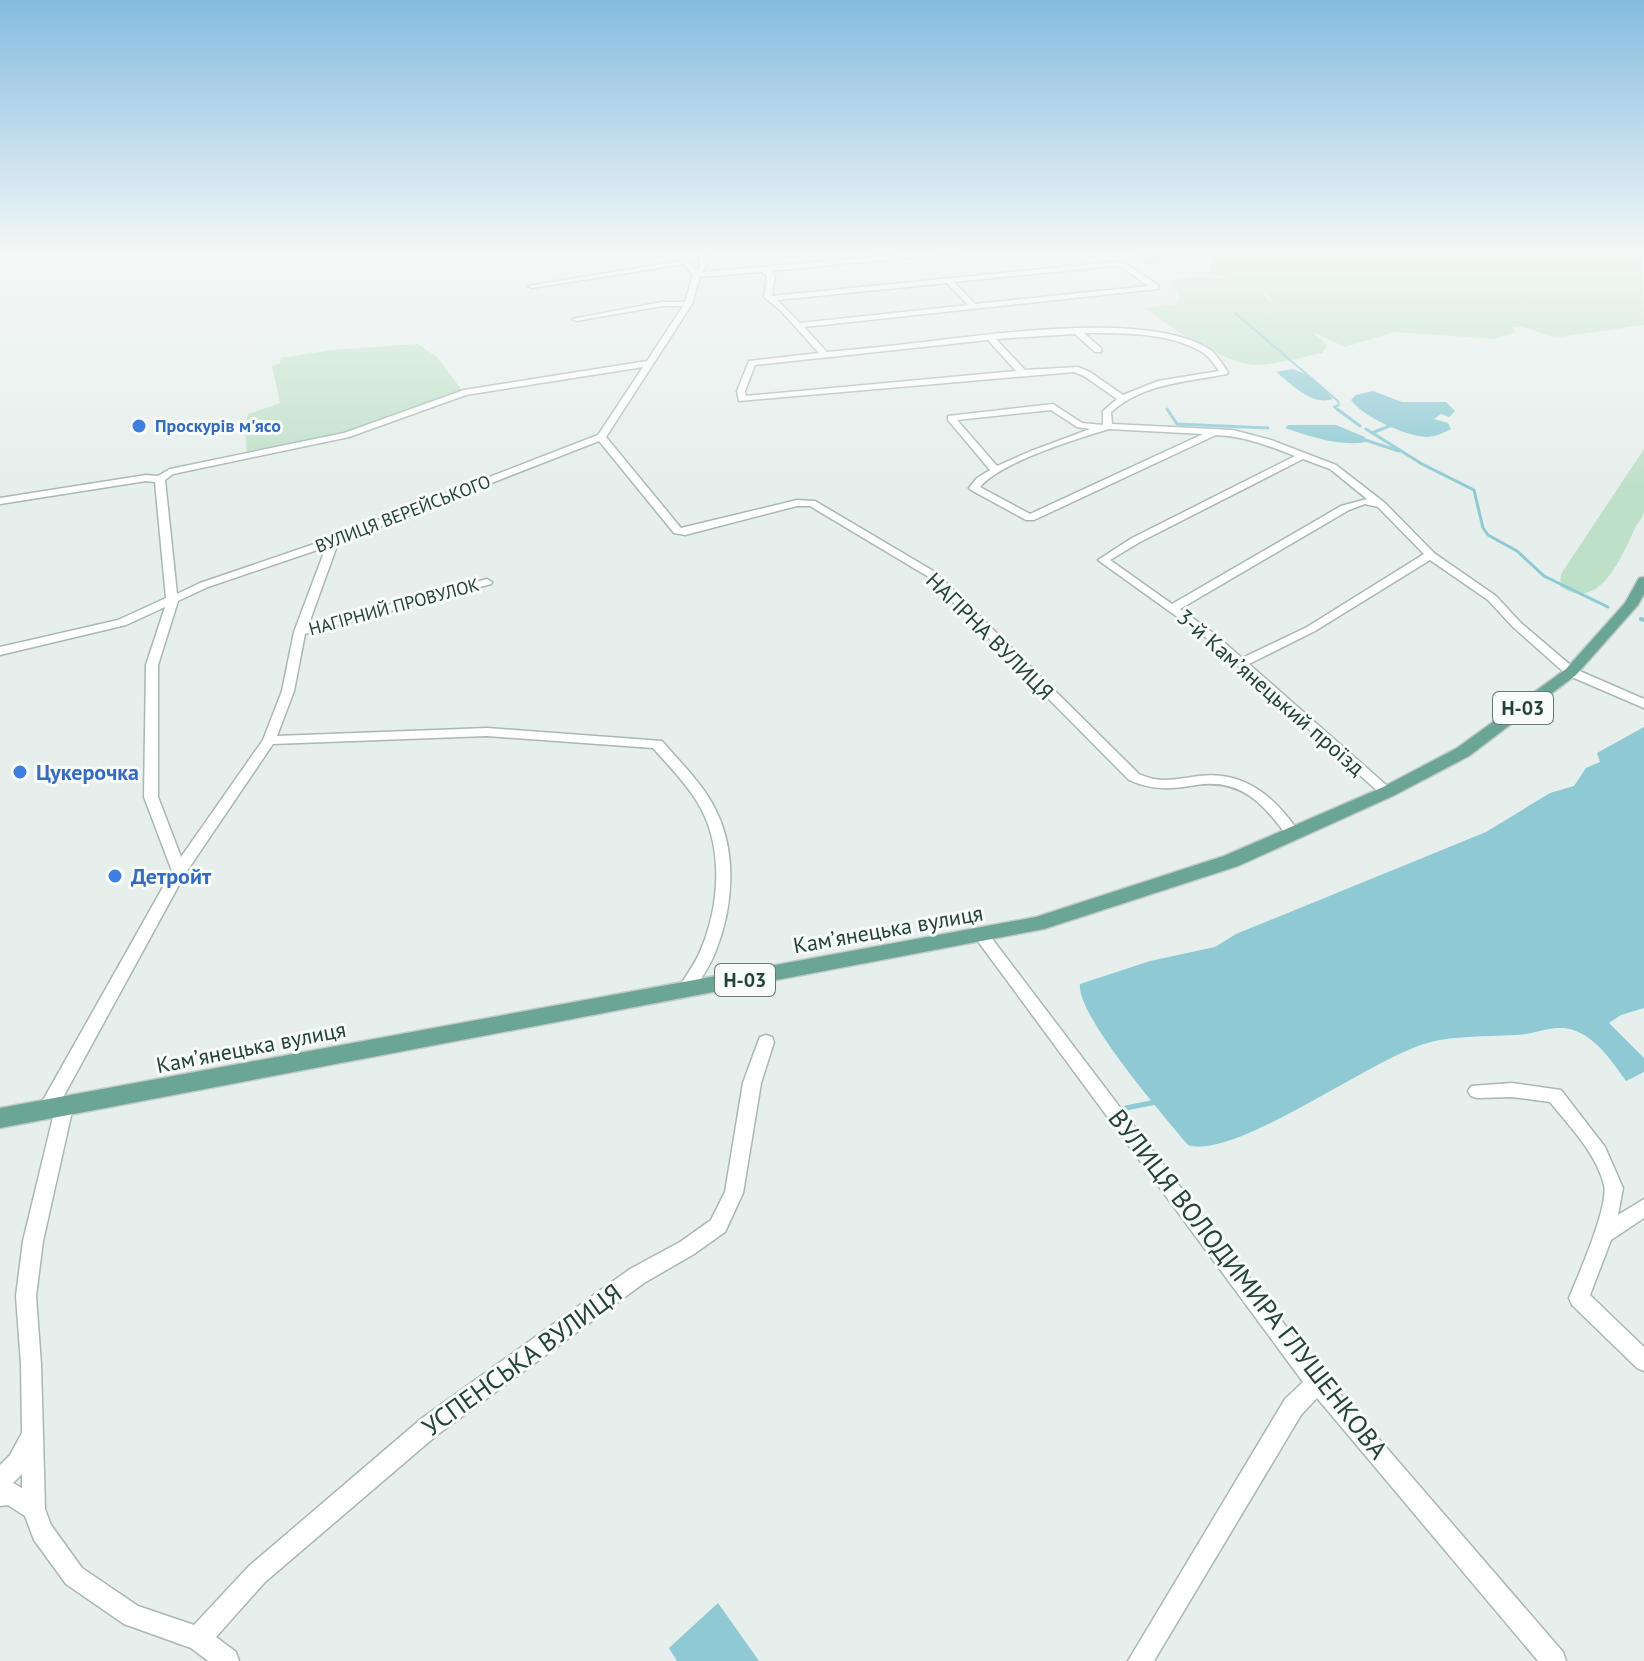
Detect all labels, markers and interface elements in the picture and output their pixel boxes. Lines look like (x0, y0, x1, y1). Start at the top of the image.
place label: Проскурів м'ясо (155, 414, 281, 437)
marker: Проскурів м'ясо (130, 417, 148, 435)
street label: ВУЛИЦЯ ВЕРЕЙСЬКОГО (312, 469, 494, 558)
street label: НАГІРНА ВУЛИЦЯ (920, 566, 1060, 706)
street label: НАГІРНИЙ ПРОВУЛОК (306, 573, 482, 640)
street label: 3-й Камʼянецький проїзд (1171, 603, 1371, 781)
road number: Н-03 (1493, 692, 1553, 724)
place label: Цукерочка (36, 758, 139, 786)
marker: Цукерочка (11, 763, 29, 781)
place label: Детройт (131, 862, 212, 890)
marker: Детройт (106, 867, 124, 885)
street label: Камʼянецька вулиця (791, 899, 985, 959)
road number: Н-03 (715, 964, 775, 996)
street label: Камʼянецька вулиця (154, 1015, 348, 1079)
street label: ВУЛИЦЯ ВОЛОДИМИРА ГЛУШЕНКОВА (1102, 1102, 1395, 1465)
street label: УСПЕНСЬКА ВУЛИЦЯ (415, 1276, 628, 1443)

